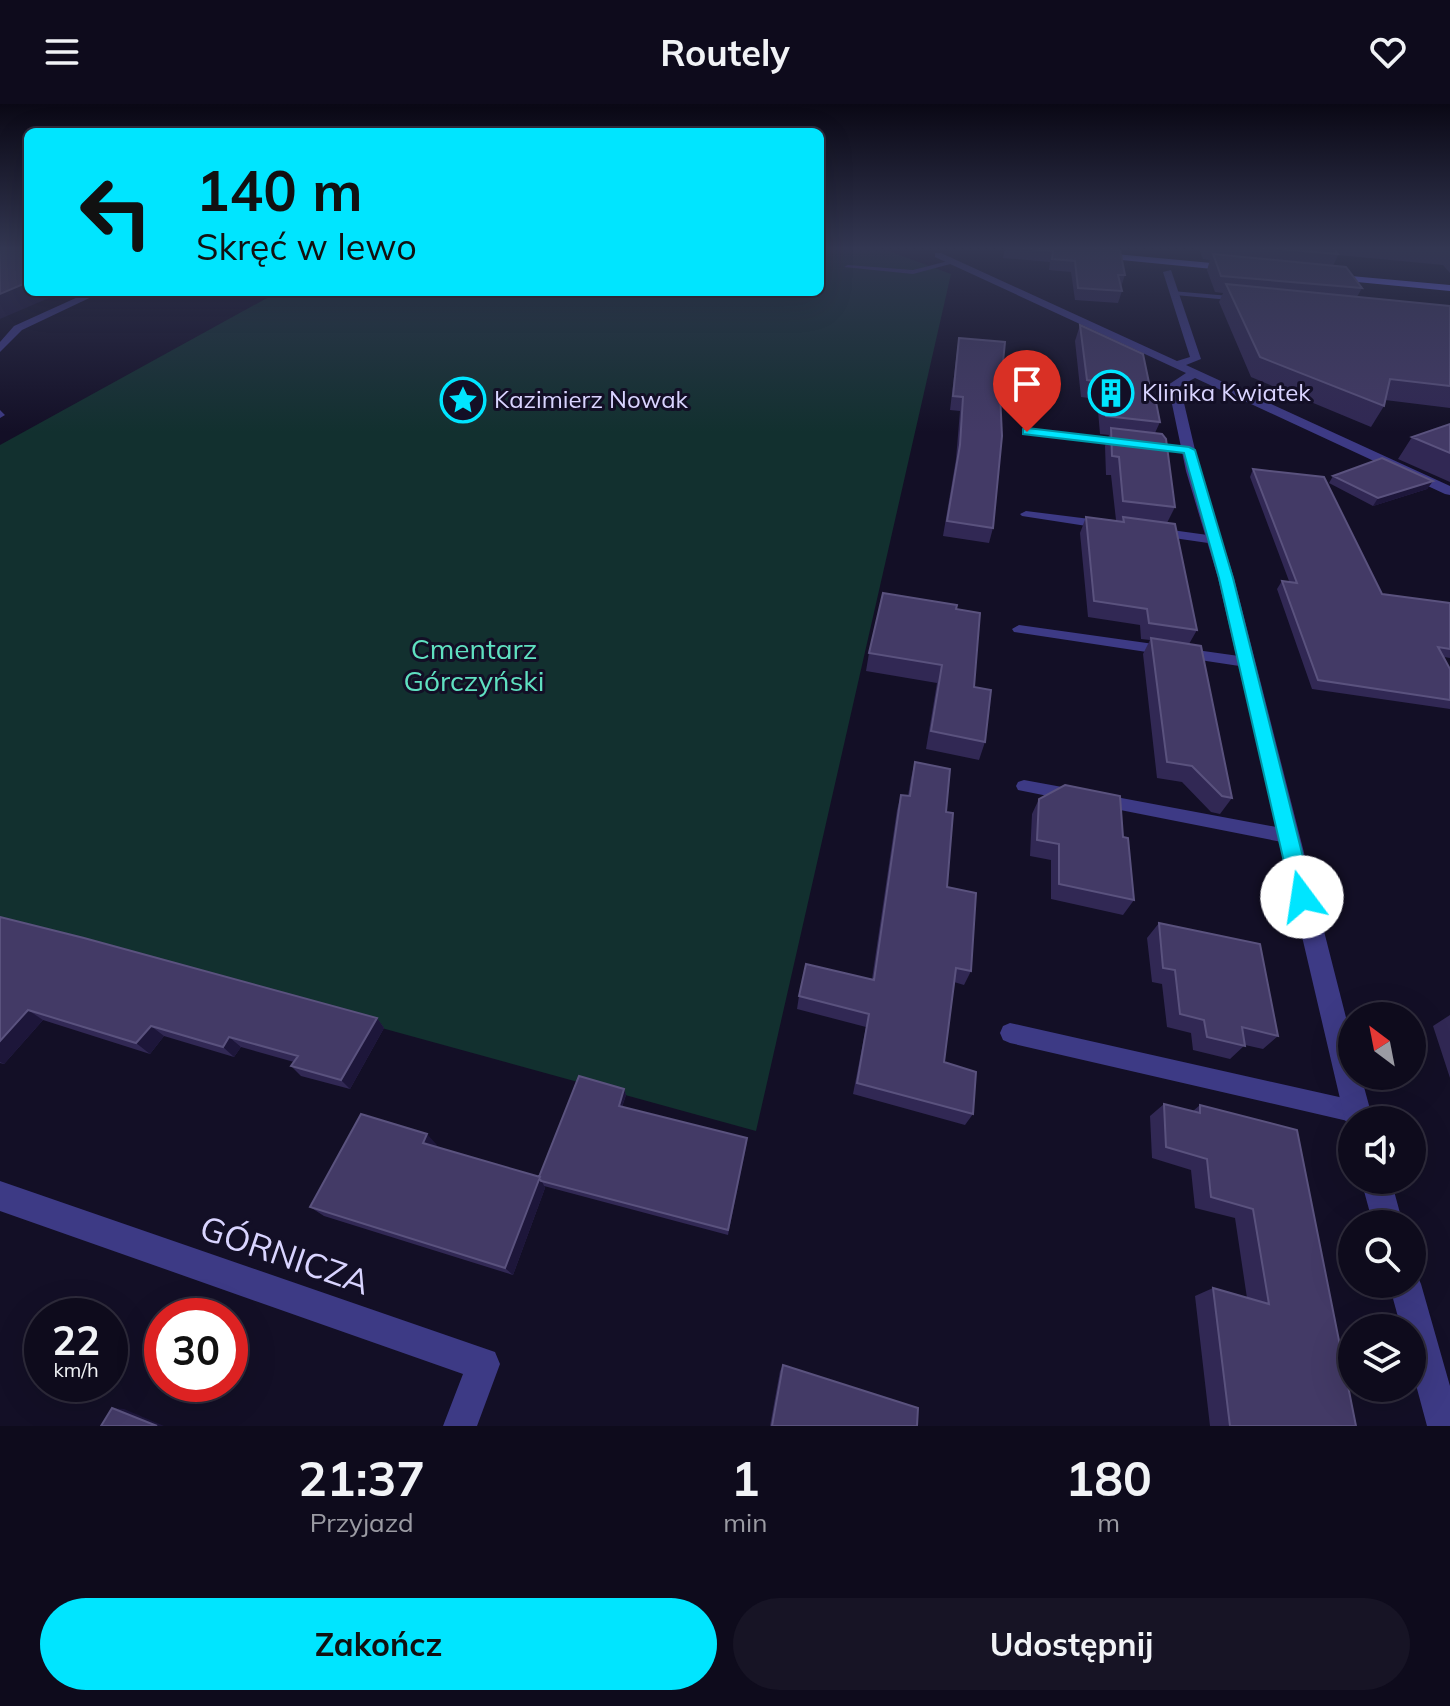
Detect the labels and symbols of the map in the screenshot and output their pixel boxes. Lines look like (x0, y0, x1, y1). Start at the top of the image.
pin (993, 350, 1061, 432)
building icon: Klinika Kwiatek (1087, 369, 1135, 417)
place icon: Kazimierz Nowak (439, 376, 487, 424)
place label: Klinika Kwiatek (1142, 377, 1311, 407)
place label: Kazimierz Nowak (494, 384, 689, 414)
park label: Cmentarz Górczyński (404, 631, 544, 698)
position arrow (1260, 855, 1344, 939)
north arrow (1338, 1002, 1426, 1090)
street label: GÓRNICZA (195, 1205, 376, 1304)
speed limit sign: 30 (144, 1298, 248, 1402)

